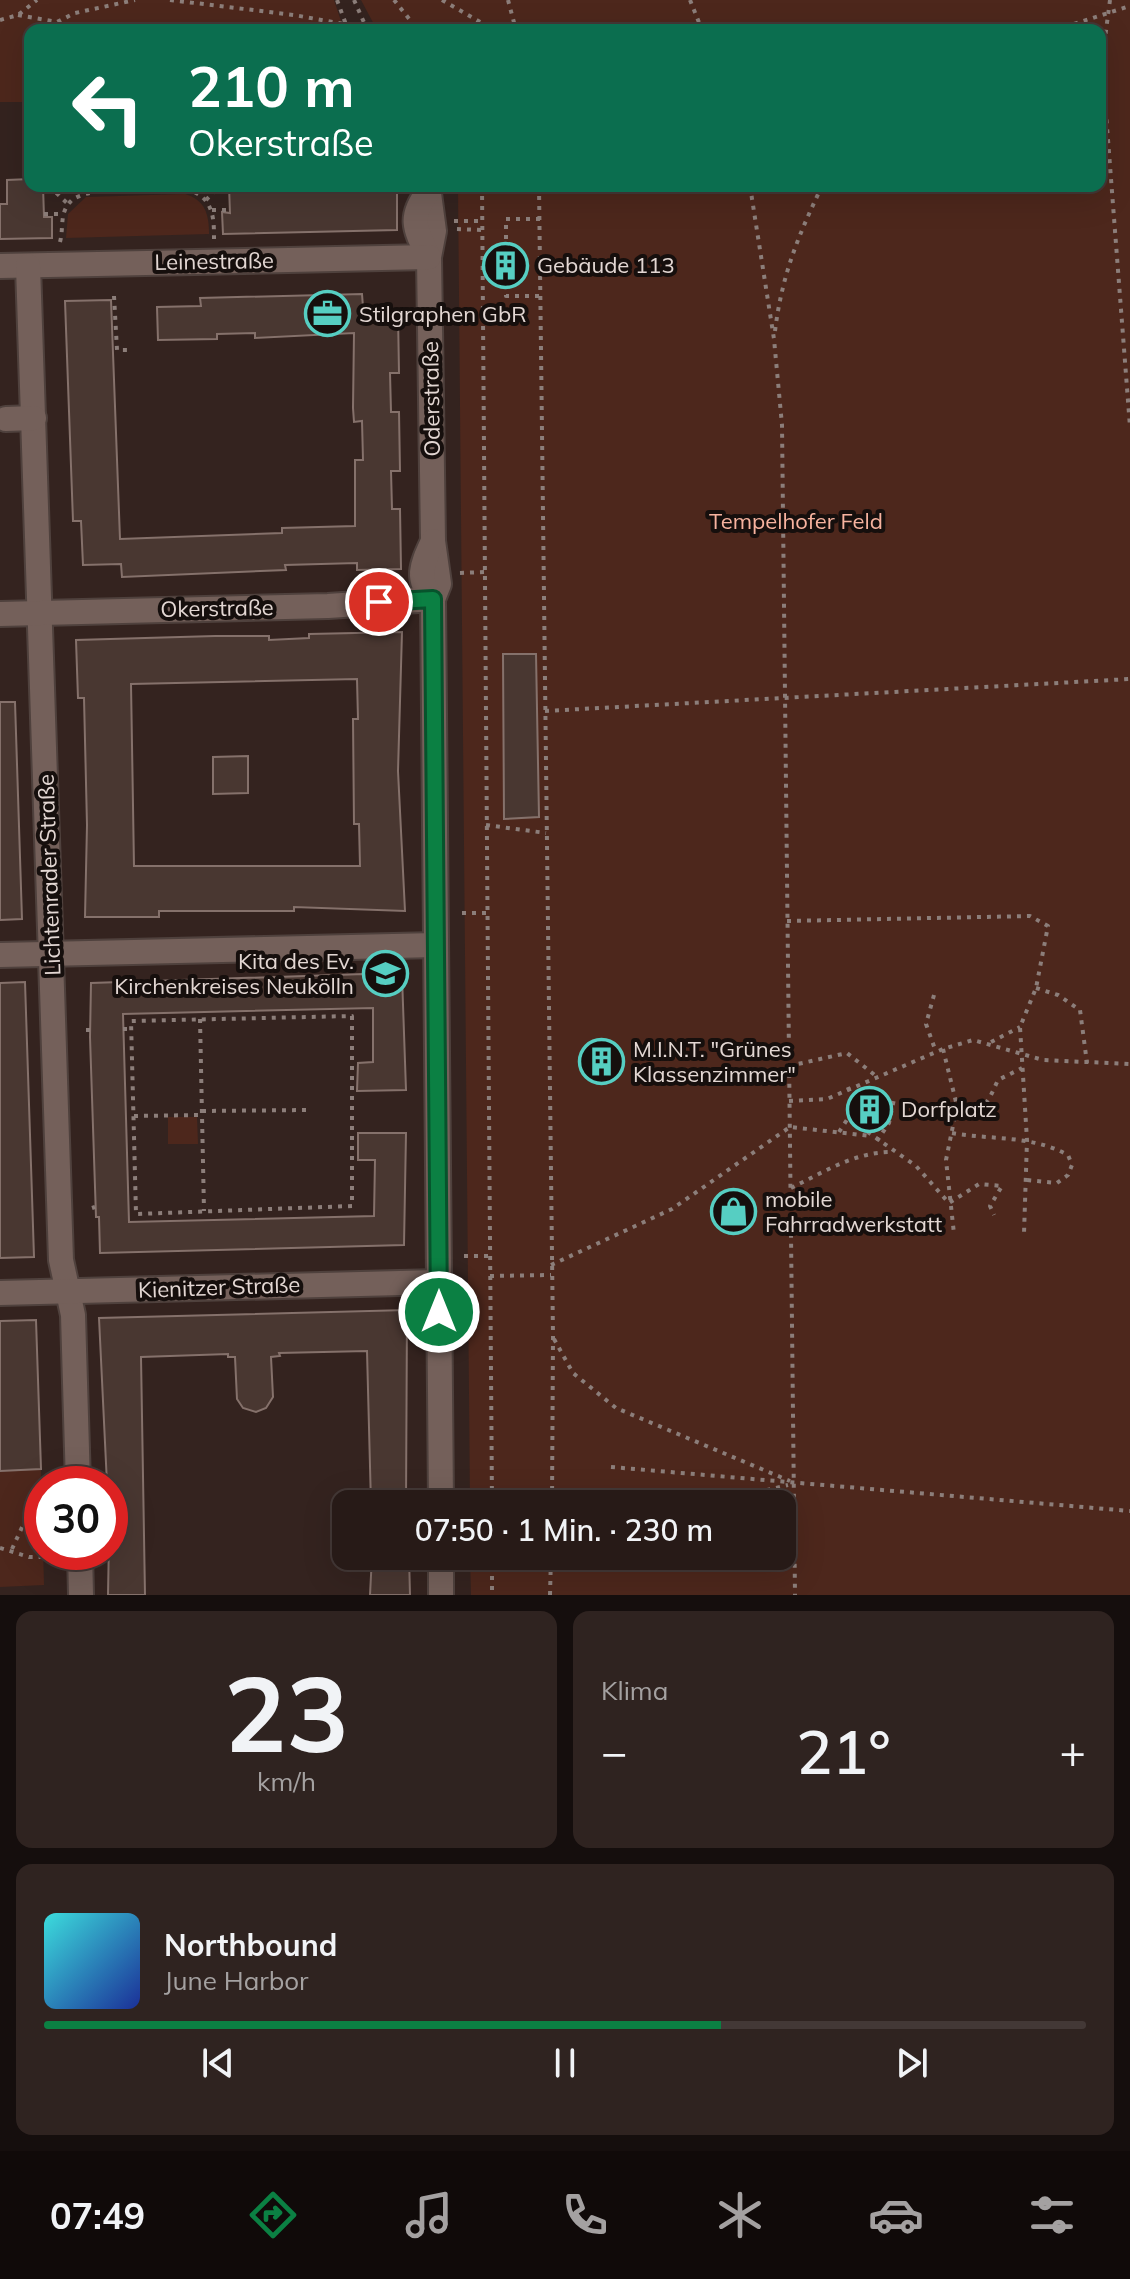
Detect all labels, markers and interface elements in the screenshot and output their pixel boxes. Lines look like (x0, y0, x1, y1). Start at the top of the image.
text: 210 m (188, 51, 355, 121)
icon: left (56, 56, 160, 160)
text: Okerstraße (188, 120, 374, 165)
building icon: Gebäude 113 (482, 241, 530, 289)
street label: Leinestraße (154, 246, 274, 276)
place label: Gebäude 113 (537, 251, 675, 279)
office icon: Stilgraphen GbR (304, 290, 352, 338)
place label: Stilgraphen GbR (359, 300, 526, 328)
street label: Oderstraße (416, 341, 446, 457)
park label: Tempelhofer Feld (709, 507, 883, 535)
pin (345, 568, 413, 636)
icon: arrive (357, 580, 401, 624)
street label: Okerstraße (160, 593, 274, 623)
street label: Lichtenrader Straße (31, 774, 67, 976)
place label: Kita des Ev. Kirchenkreises Neukölln (114, 947, 354, 1000)
school or university icon: Kita des Ev. Kirchenkreises Neukölln (361, 950, 409, 998)
place label: M.I.N.T. "Grünes Klassenzimmer" (633, 1035, 796, 1088)
building icon: M.I.N.T. "Grünes Klassenzimmer" (578, 1038, 626, 1086)
building icon: Dorfplatz (846, 1085, 894, 1133)
place label: Dorfplatz (901, 1095, 997, 1123)
place label: mobile Fahrradwerkstatt (765, 1185, 942, 1238)
shop icon: mobile Fahrradwerkstatt (710, 1188, 758, 1236)
street label: Kienitzer Straße (137, 1270, 301, 1304)
position arrow (397, 1270, 481, 1354)
speed limit sign: 30 (24, 1466, 128, 1570)
text: 07:50 · 1 Min. · 230 m (415, 1511, 713, 1549)
text: 23 (224, 1647, 349, 1778)
text: Klima (601, 1674, 668, 1707)
text: 21° (796, 1714, 891, 1789)
text: − (601, 1724, 627, 1779)
text: + (1060, 1724, 1086, 1779)
text: km/h (257, 1765, 316, 1798)
text: Northbound (164, 1926, 337, 1964)
text: June Harbor (164, 1964, 309, 1997)
icon: previous (196, 2041, 240, 2085)
icon: pause (543, 2041, 587, 2085)
icon: next (890, 2041, 934, 2085)
icon: directions (245, 2187, 301, 2243)
icon: music (401, 2187, 457, 2243)
icon: phone (557, 2187, 613, 2243)
icon: climate (712, 2187, 768, 2243)
icon: car (868, 2187, 924, 2243)
icon: filters (1024, 2187, 1080, 2243)
text: 07:49 (50, 2193, 145, 2238)

